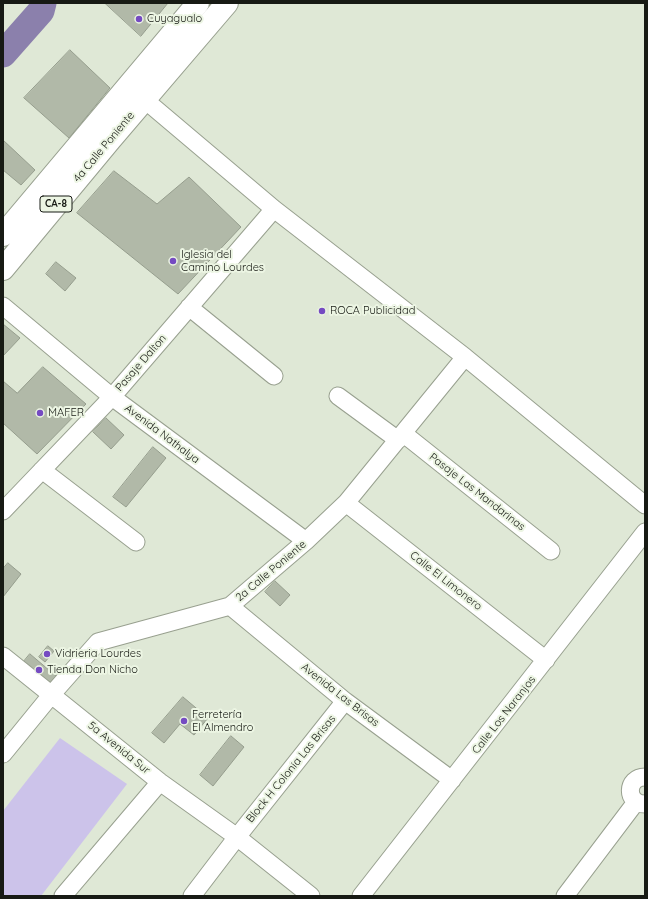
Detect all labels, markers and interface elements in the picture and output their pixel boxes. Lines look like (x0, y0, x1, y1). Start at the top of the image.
place label: Cuyagualo (147, 12, 202, 26)
marker: Cuyagualo (134, 14, 144, 24)
street label: 4a Calle Poniente (71, 109, 137, 185)
road number: CA-8 (40, 196, 72, 212)
place label: Iglesia del Camino Lourdes (181, 248, 264, 274)
marker: Iglesia del Camino Lourdes (168, 256, 178, 266)
place label: ROCA Publicidad (330, 304, 415, 318)
marker: ROCA Publicidad (317, 306, 327, 316)
street label: Pasaje Dalton (113, 332, 169, 394)
street label: Avenida Nathalya (122, 402, 202, 466)
place label: MAFER (48, 406, 84, 420)
marker: MAFER (35, 408, 45, 418)
street label: Pasaje Las Mandarinas (426, 450, 528, 534)
street label: 2a Calle Poniente (233, 538, 309, 604)
street label: Calle El Limonero (407, 549, 485, 613)
place label: Vidrieria Lourdes (55, 647, 141, 661)
marker: Vidrieria Lourdes (42, 649, 52, 659)
street label: Avenida Las Brisas (298, 660, 382, 730)
place label: Tienda Don Nicho (47, 663, 138, 677)
marker: Tienda Don Nicho (34, 665, 44, 675)
street label: Calle Los Naranjos (469, 673, 539, 757)
place label: Ferretería El Almendro (192, 708, 253, 734)
street label: Block H Colonia Las Brisas (244, 713, 338, 825)
marker: Ferretería El Almendro (179, 716, 189, 726)
street label: 5a Avenida Sur (85, 719, 153, 777)

